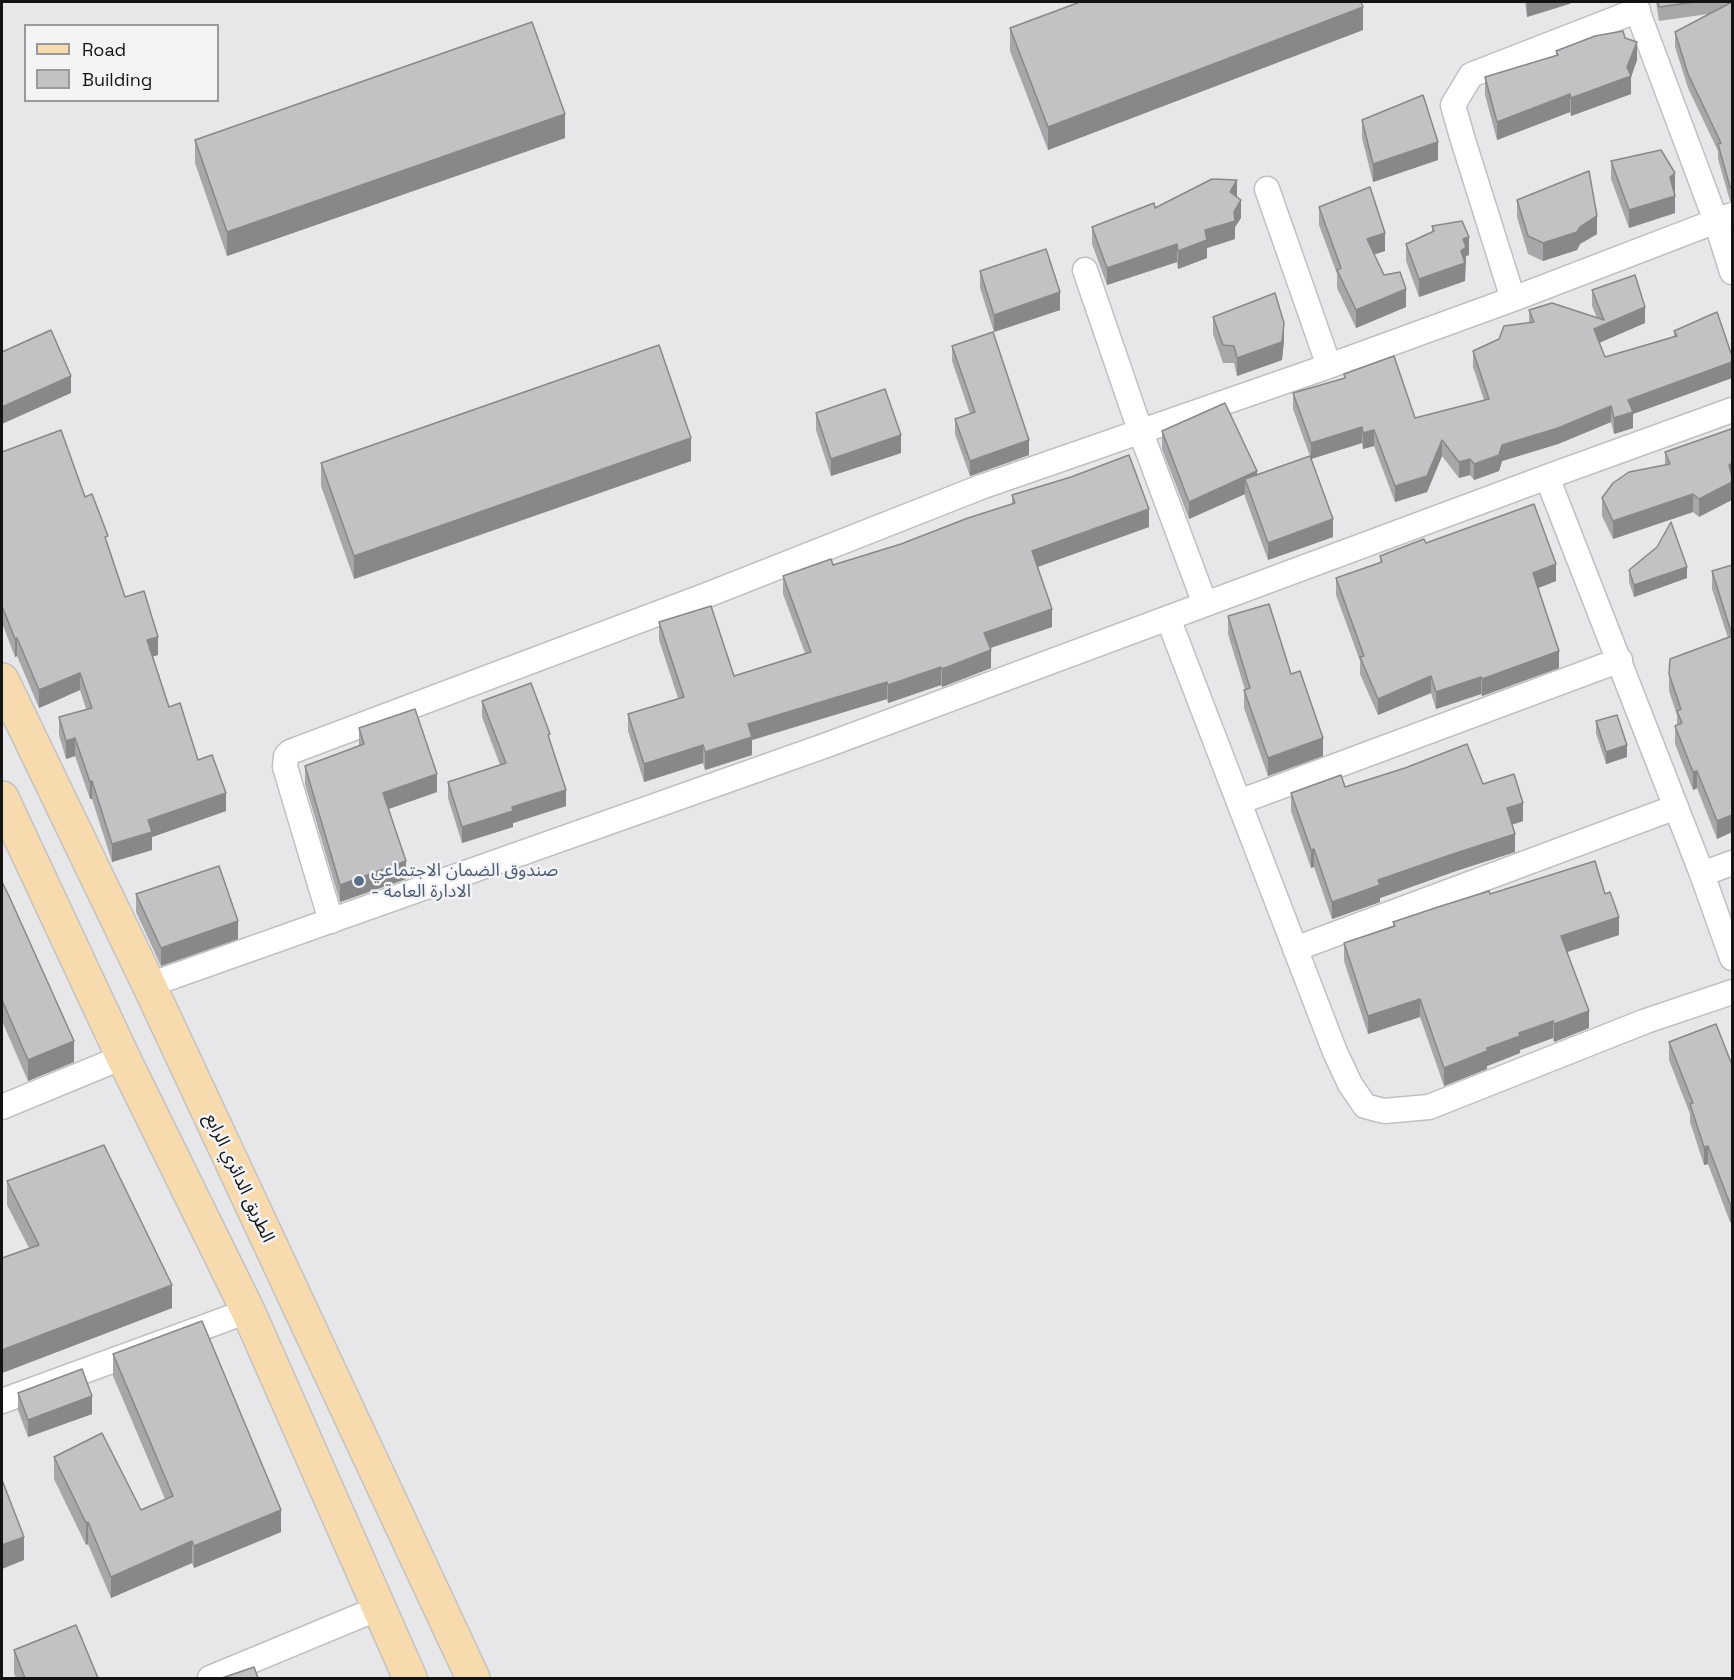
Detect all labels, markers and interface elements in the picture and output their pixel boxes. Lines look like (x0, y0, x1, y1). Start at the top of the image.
legend (24, 24, 219, 102)
text: Road (82, 38, 126, 61)
text: Building (82, 68, 152, 91)
place label: صندوق الضمان الاجتماعي - الادارة العامة (371, 860, 558, 902)
marker: صندوق الضمان الاجتماعي - الادارة العامة (352, 874, 366, 888)
street label: الطريق الدائري الرابع (200, 1110, 278, 1246)

